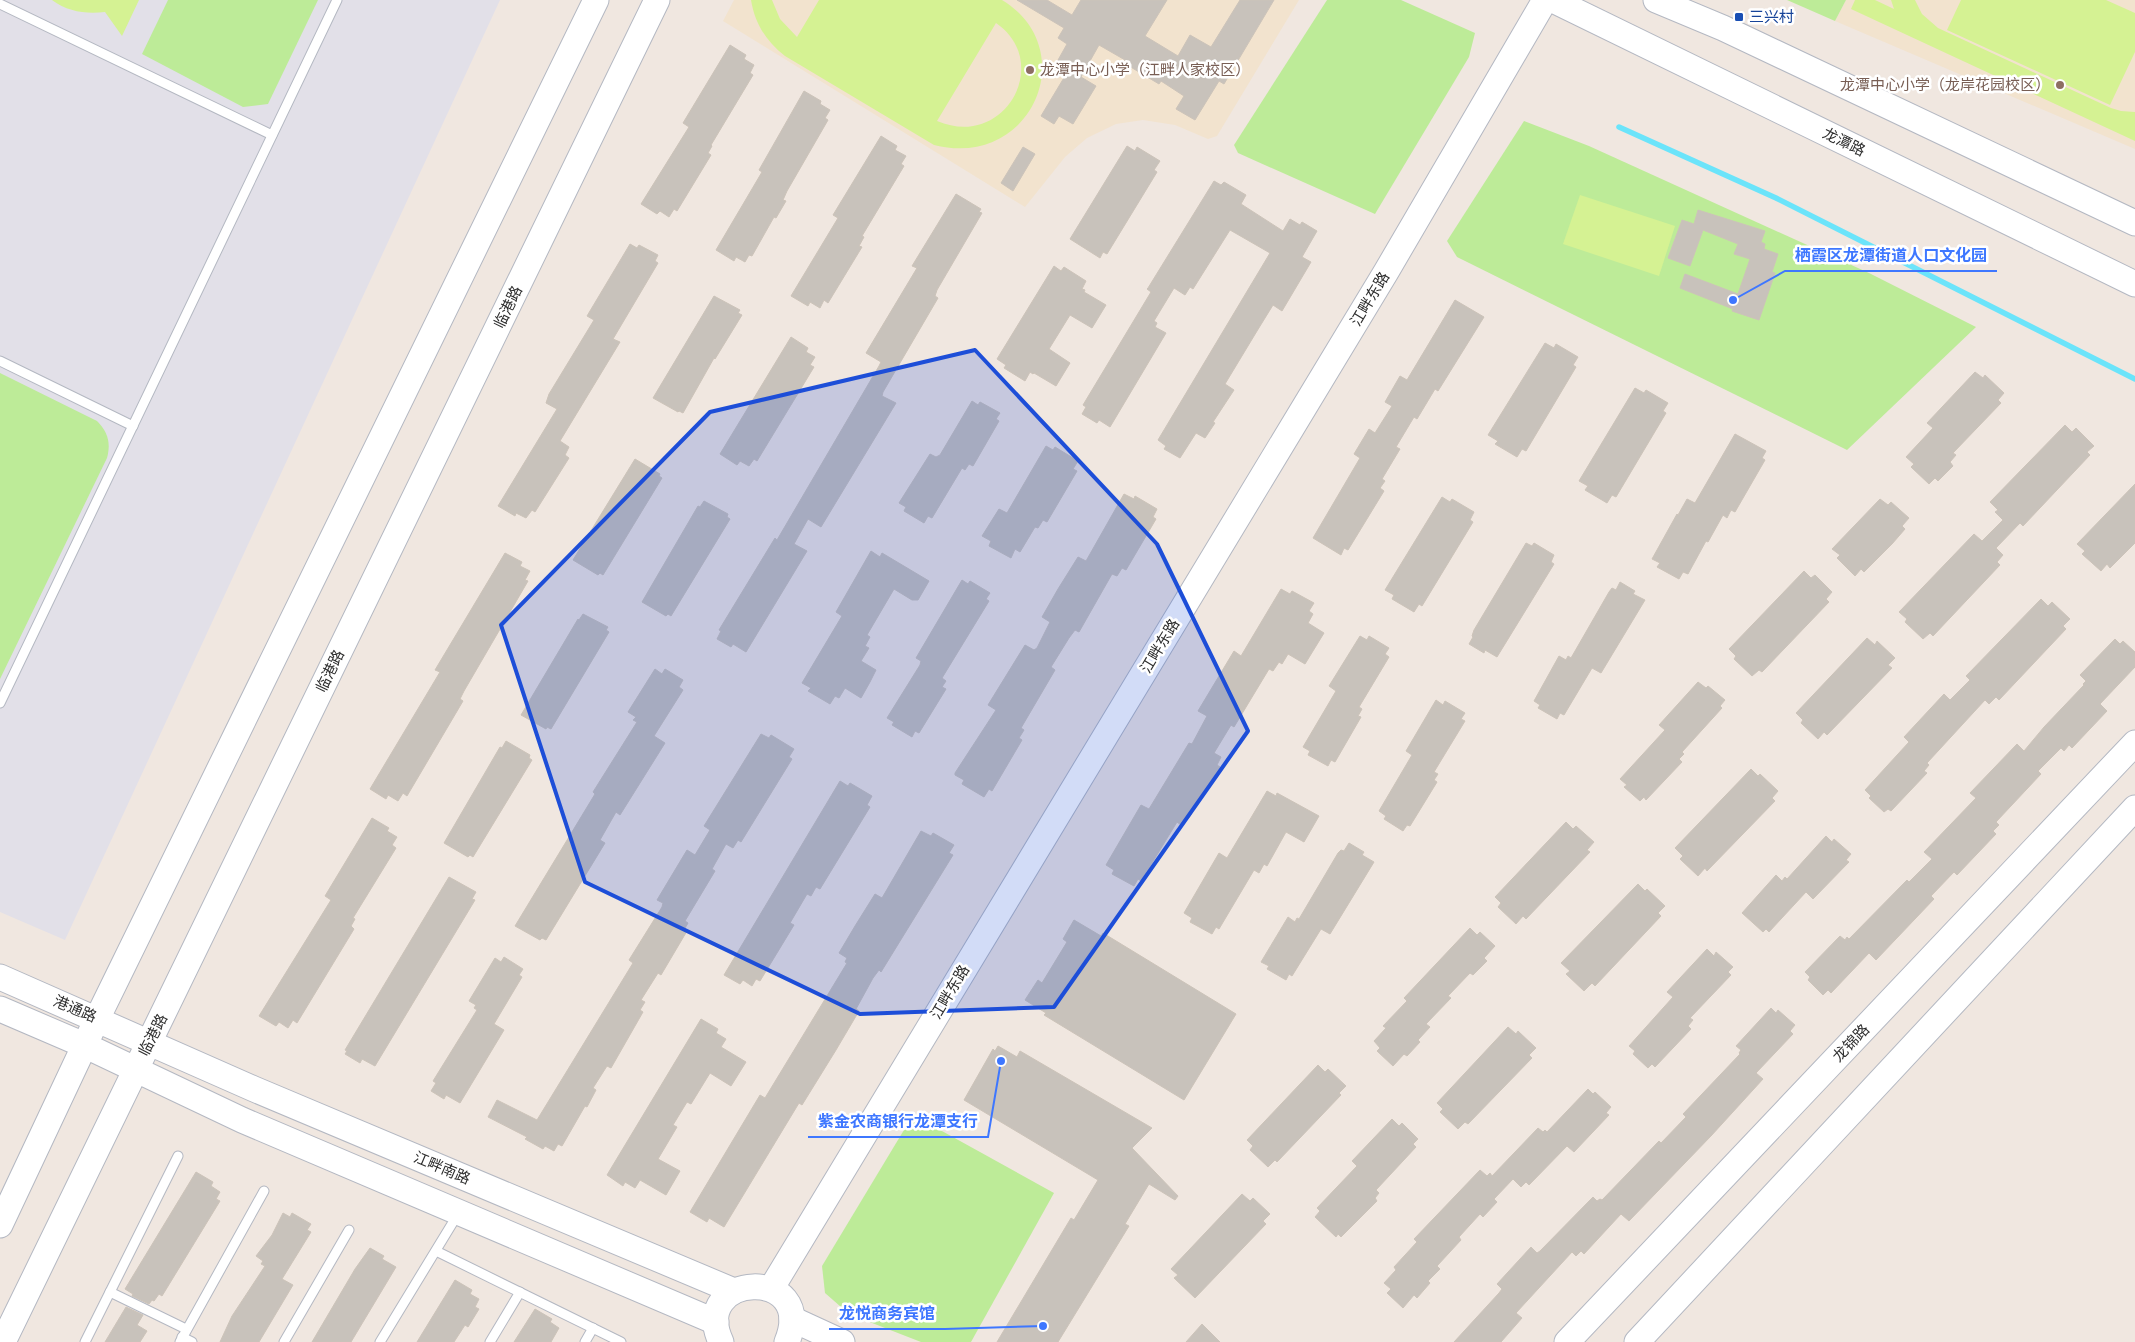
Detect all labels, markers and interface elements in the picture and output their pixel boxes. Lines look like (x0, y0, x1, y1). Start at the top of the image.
place label: 三兴村 (1749, 8, 1794, 26)
marker: 三兴村 (1733, 11, 1745, 23)
place label: 龙潭中心小学（江畔人家校区） (1040, 61, 1250, 79)
marker: 龙潭中心小学（江畔人家校区） (1024, 64, 1036, 76)
place label: 龙潭中心小学（龙岸花园校区） (1840, 76, 2050, 94)
marker: 龙潭中心小学（龙岸花园校区） (2054, 79, 2066, 91)
street label: 龙潭路 (1820, 124, 1868, 160)
callout: 栖霞区龙潭街道人口文化园 (1785, 240, 1997, 271)
text: 栖霞区龙潭街道人口文化园 (1795, 246, 1987, 265)
street label: 江畔东路 (1347, 269, 1393, 329)
street label: 临港路 (490, 283, 526, 331)
street label: 江畔东路 (1137, 616, 1183, 676)
street label: 临港路 (312, 647, 348, 695)
street label: 江畔东路 (927, 962, 973, 1022)
street label: 港通路 (51, 992, 99, 1026)
street label: 临港路 (135, 1011, 171, 1059)
street label: 龙锦路 (1829, 1021, 1873, 1065)
callout: 紫金农商银行龙潭支行 (808, 1106, 988, 1137)
text: 紫金农商银行龙潭支行 (818, 1112, 978, 1131)
street label: 江畔南路 (411, 1148, 473, 1188)
callout: 龙悦商务宾馆 (829, 1298, 945, 1329)
text: 龙悦商务宾馆 (839, 1304, 935, 1323)

